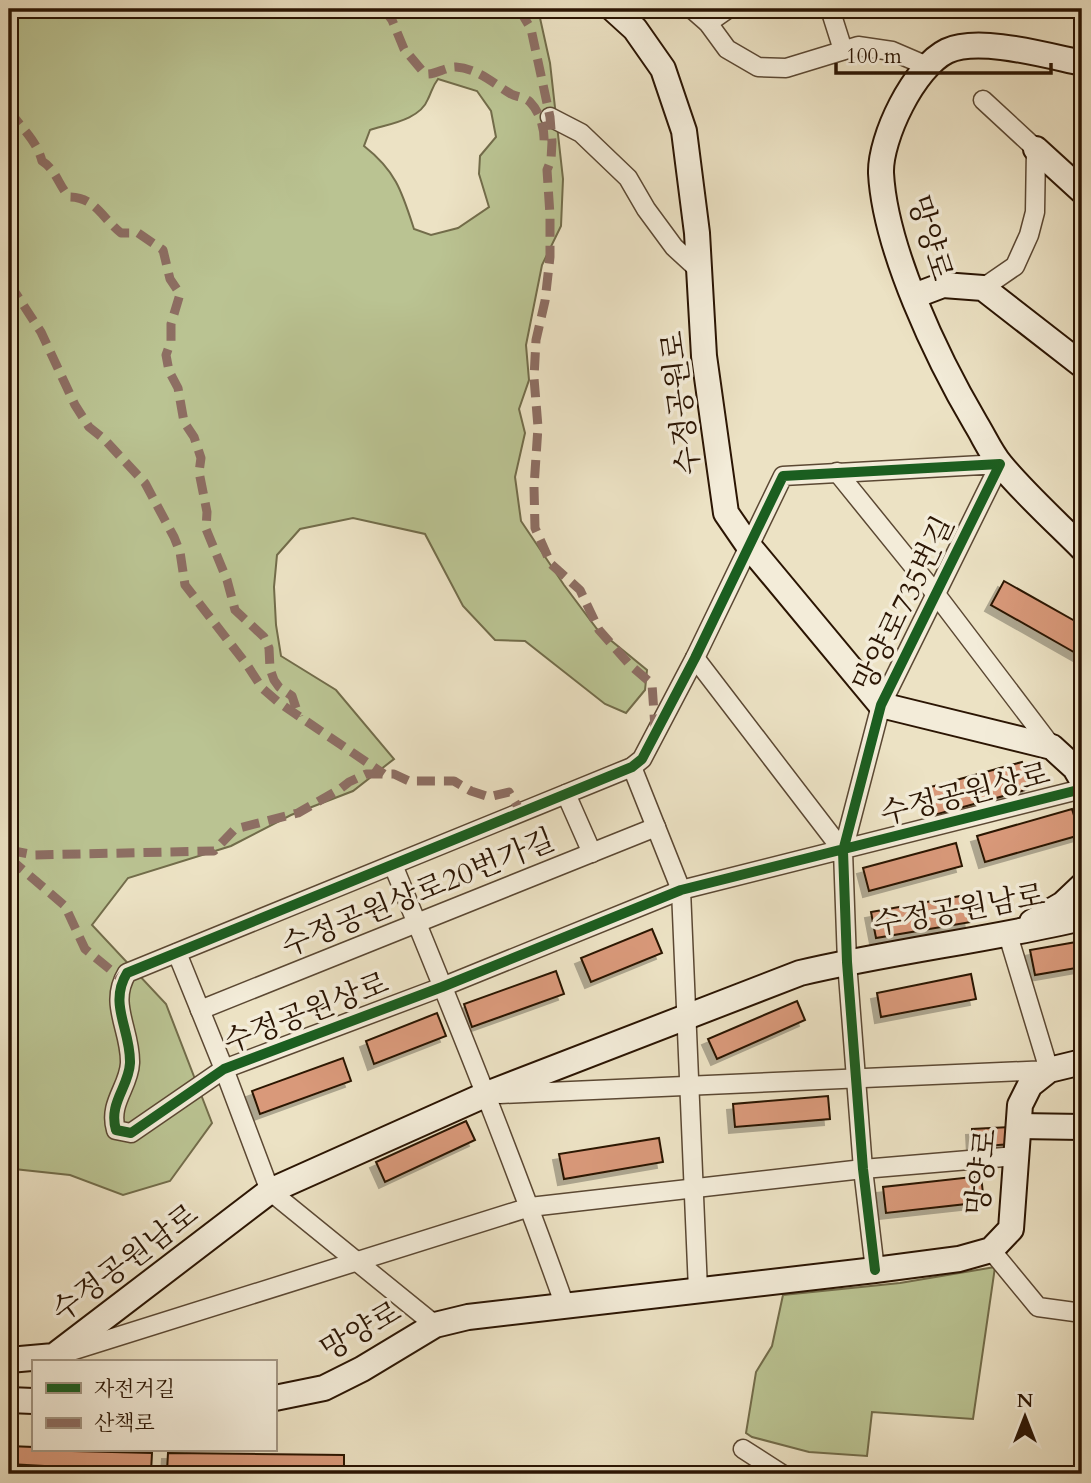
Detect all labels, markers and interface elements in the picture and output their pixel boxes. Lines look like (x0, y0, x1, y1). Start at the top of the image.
scale bar (836, 32, 1051, 76)
text: 100 m (846, 42, 902, 71)
street label: 망양로 (898, 190, 962, 286)
street label: 수정공원로 (652, 329, 710, 477)
street label: 망양로735번길 (844, 509, 964, 699)
street label: 수정공원상로 (876, 753, 1054, 835)
street label: 수정공원상로20번가길 (275, 819, 561, 967)
street label: 수정공원남로 (870, 875, 1048, 945)
street label: 수정공원상로 (217, 963, 395, 1063)
street label: 망양로 (957, 1127, 1007, 1217)
street label: 수정공원남로 (43, 1194, 207, 1332)
street label: 망양로 (313, 1292, 409, 1370)
legend (32, 1360, 276, 1452)
text: 자전거길 (94, 1375, 175, 1404)
north arrow (990, 1382, 1060, 1452)
text: N (1017, 1388, 1034, 1414)
text: 산책로 (94, 1409, 155, 1438)

